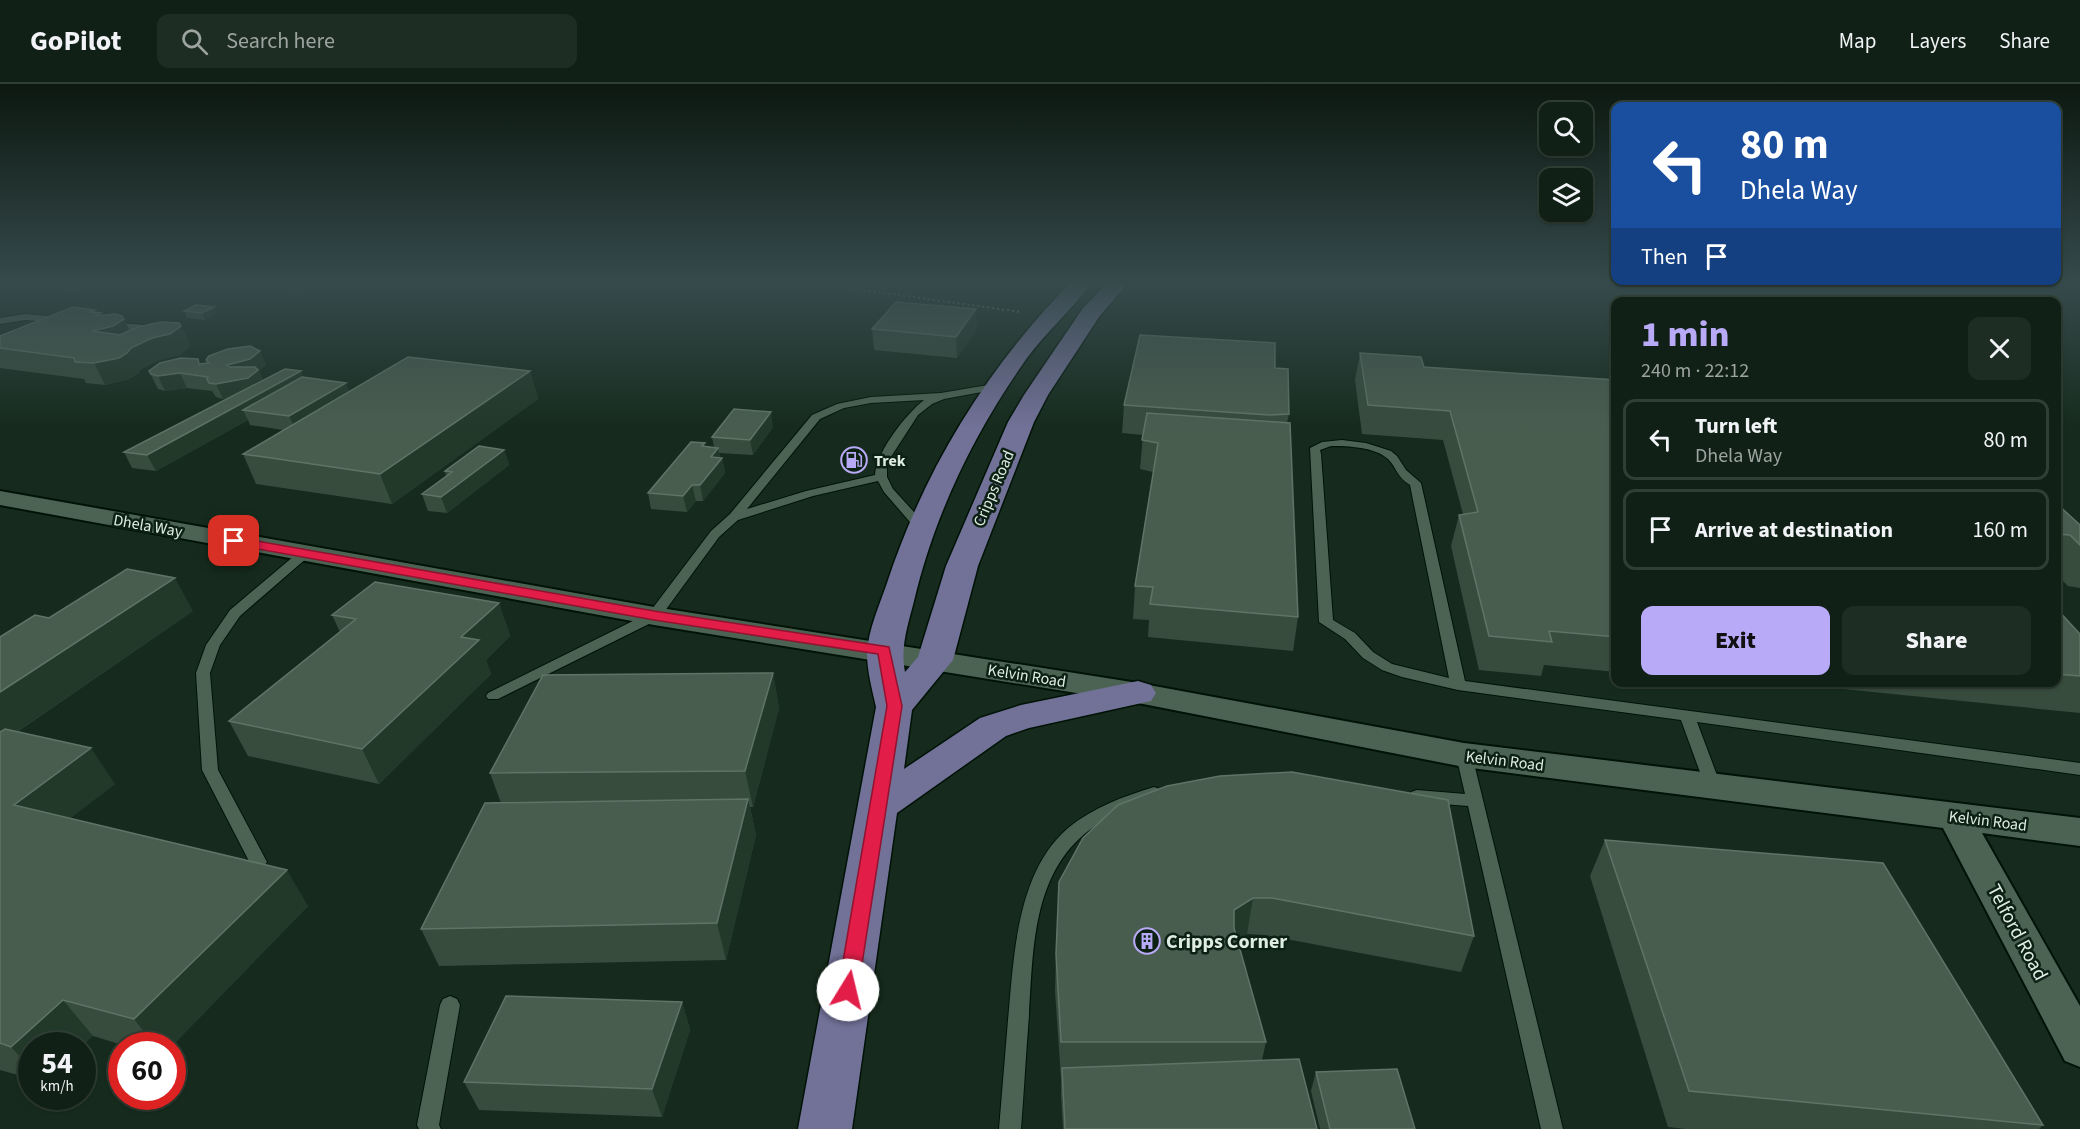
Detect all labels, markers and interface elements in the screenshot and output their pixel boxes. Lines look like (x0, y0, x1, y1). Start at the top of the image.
search box (157, 14, 577, 68)
text: GoPilot (30, 21, 121, 61)
icon: search (178, 25, 211, 58)
text: Search here (226, 25, 335, 57)
text: Map (1839, 26, 1876, 56)
text: Layers (1909, 26, 1966, 56)
text: Share (1999, 26, 2050, 56)
map controls (1539, 102, 1593, 222)
button: search (1539, 102, 1593, 156)
text: 80 m (1740, 115, 1829, 175)
icon: left (1641, 126, 1719, 204)
button: layers (1539, 168, 1593, 222)
text: Dhela Way (1740, 171, 1858, 210)
icon: arrive (1700, 240, 1733, 273)
text: Then (1641, 241, 1688, 273)
text: 1 min (1641, 309, 1729, 360)
button: close (1968, 317, 2031, 380)
text: 240 m · 22:12 (1641, 357, 1749, 385)
text: Turn left (1695, 410, 1777, 442)
icon: left (1644, 423, 1677, 456)
text: 80 m (1983, 424, 2028, 456)
text: Dhela Way (1695, 442, 1782, 470)
fuel station icon: Trek (839, 445, 869, 475)
street label: Cripps Road (968, 447, 1020, 530)
place label: Trek (874, 450, 906, 472)
street label: Dhela Way (112, 509, 185, 543)
icon: arrive (1644, 513, 1677, 546)
text: Arrive at destination (1695, 514, 1893, 546)
text: 160 m (1973, 514, 2028, 546)
pin (208, 515, 259, 566)
icon: arrive (217, 524, 250, 557)
button: Exit (1641, 606, 1830, 675)
button: Share (1842, 606, 2031, 675)
street label: Kelvin Road (986, 659, 1068, 693)
street label: Kelvin Road (1464, 745, 1545, 777)
street label: Kelvin Road (1947, 805, 2028, 837)
street label: Telford Road (1980, 879, 2054, 986)
building icon: Cripps Corner (1132, 926, 1162, 956)
place label: Cripps Corner (1166, 928, 1287, 956)
position arrow (816, 958, 880, 1022)
speed limit sign: 60 (108, 1032, 186, 1110)
text: 54 (41, 1042, 73, 1085)
text: km/h (40, 1076, 74, 1097)

